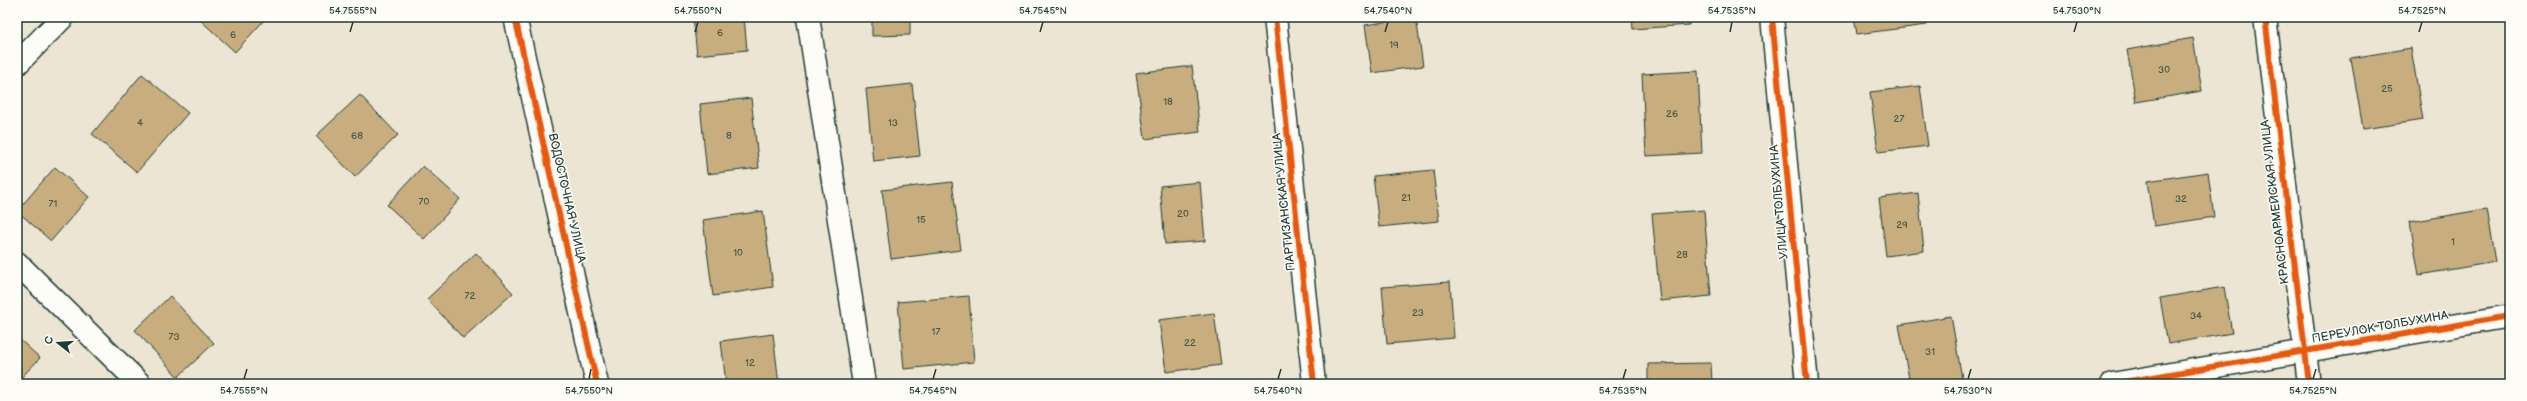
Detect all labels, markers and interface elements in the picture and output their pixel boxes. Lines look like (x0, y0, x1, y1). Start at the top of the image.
text: 54.7555°N (329, 5, 377, 17)
text: 54.7550°N (674, 5, 722, 17)
text: 54.7545°N (1019, 5, 1067, 17)
text: 54.7540°N (1364, 5, 1412, 17)
text: 54.7535°N (1708, 5, 1756, 17)
text: 54.7530°N (2053, 5, 2101, 17)
text: 54.7525°N (2398, 5, 2446, 17)
house number: 6 (717, 27, 723, 39)
house number: 6 (230, 29, 236, 41)
house number: 19 (1389, 39, 1399, 51)
house number: 30 (2158, 64, 2170, 76)
house number: 25 (2381, 83, 2393, 95)
house number: 18 (1163, 96, 1173, 108)
house number: 26 (1666, 108, 1678, 120)
house number: 27 (1894, 113, 1904, 125)
house number: 4 (137, 117, 143, 129)
house number: 13 (888, 117, 898, 129)
street label: КРАСНОАРМЕЙСКАЯ УЛИЦА (2257, 118, 2293, 285)
house number: 68 (351, 130, 363, 142)
house number: 8 (726, 130, 732, 142)
street label: ВОДОСТОЧНАЯ УЛИЦА (545, 132, 589, 265)
street label: ПАРТИЗАНСКАЯ УЛИЦА (1269, 132, 1299, 272)
street label: УЛИЦА ТОЛБУХИНА (1766, 143, 1791, 260)
house number: 21 (1401, 192, 1411, 204)
house number: 32 (2175, 193, 2187, 205)
house number: 70 (419, 196, 430, 208)
house number: 71 (49, 198, 58, 210)
house number: 20 (1177, 208, 1189, 220)
house number: 15 (916, 214, 926, 226)
house number: 29 (1896, 219, 1908, 231)
house number: 1 (2451, 236, 2455, 248)
house number: 10 (733, 247, 743, 259)
house number: 28 (1676, 249, 1688, 261)
house number: 72 (465, 290, 476, 302)
house number: 23 (1412, 307, 1424, 319)
street label: ПЕРЕУЛОК ТОЛБУХИНА (2311, 307, 2450, 346)
house number: 34 (2190, 310, 2202, 322)
north arrow (38, 323, 78, 363)
house number: 17 (932, 326, 940, 338)
house number: 73 (168, 331, 180, 343)
text: С (42, 334, 56, 346)
house number: 22 (1184, 337, 1196, 349)
house number: 31 (1925, 346, 1935, 358)
house number: 12 (745, 357, 755, 369)
text: 54.7555°N (220, 385, 268, 397)
text: 54.7550°N (565, 385, 613, 397)
text: 54.7545°N (909, 385, 957, 397)
text: 54.7540°N (1254, 385, 1302, 397)
text: 54.7535°N (1599, 385, 1647, 397)
text: 54.7530°N (1944, 385, 1992, 397)
text: 54.7525°N (2289, 385, 2337, 397)

